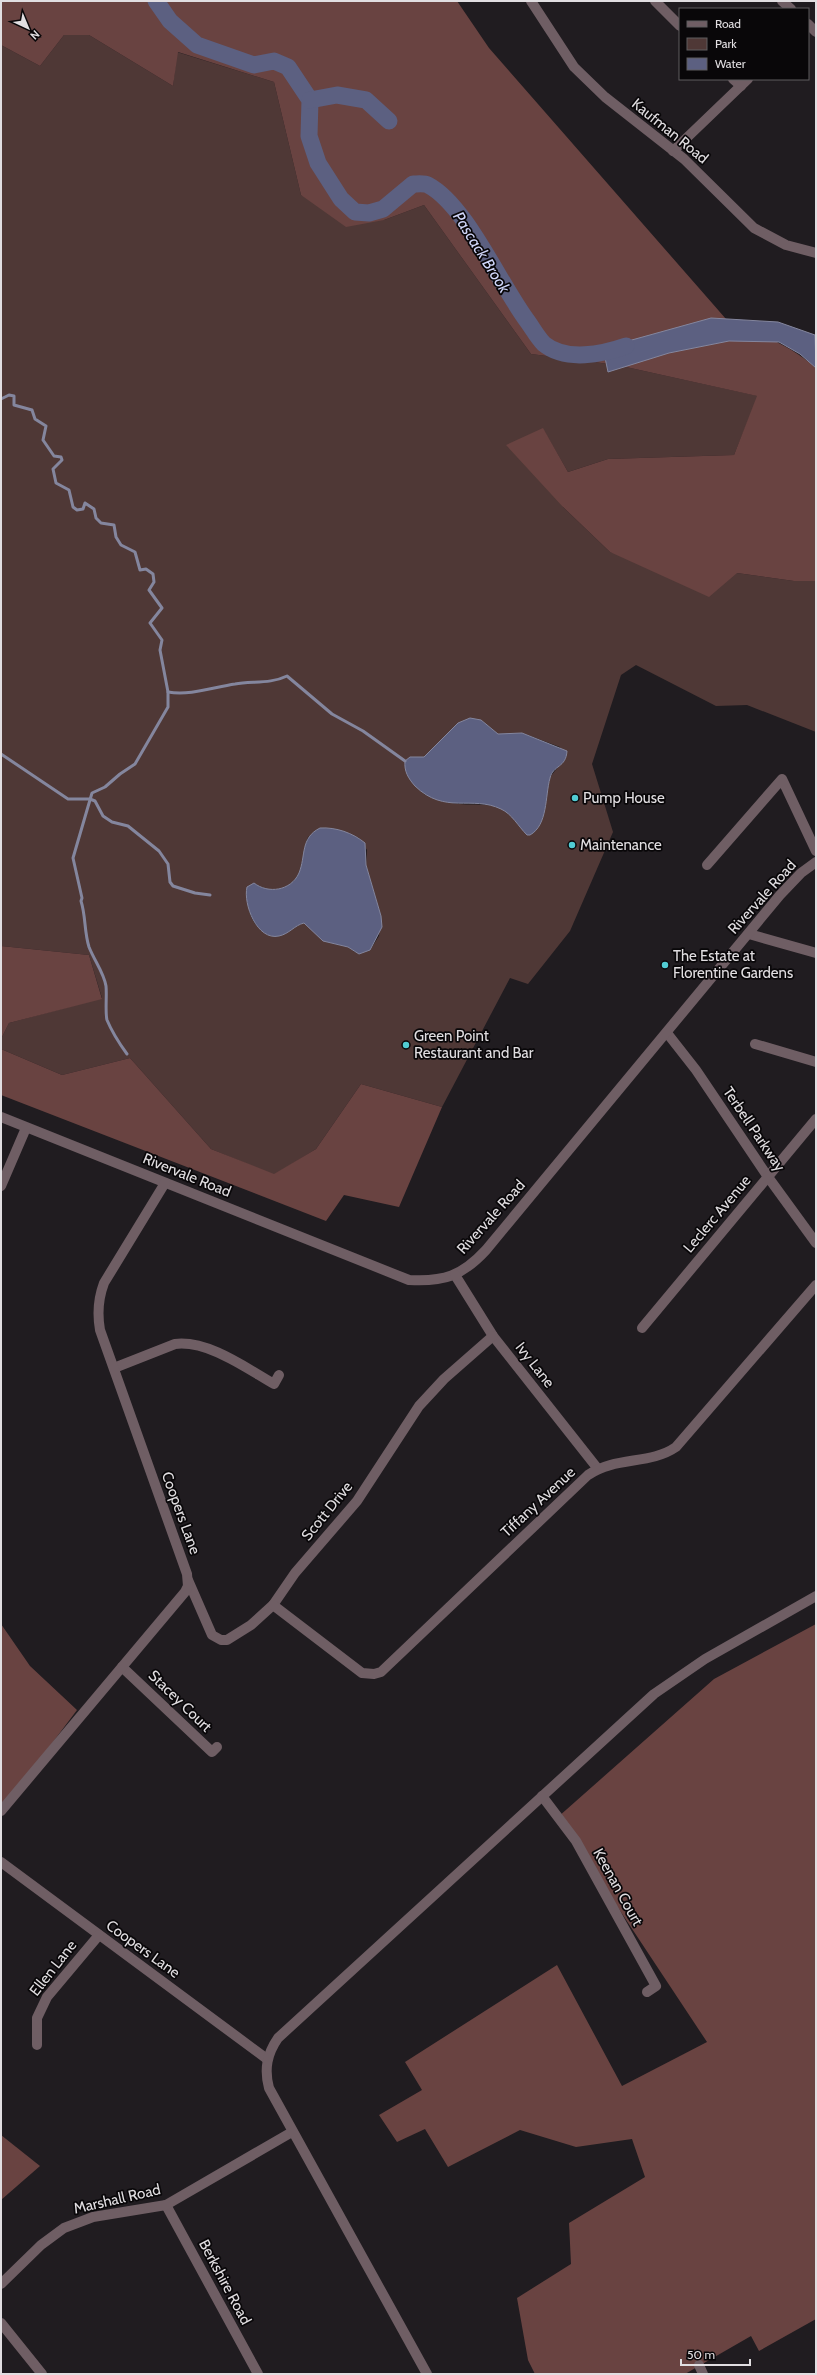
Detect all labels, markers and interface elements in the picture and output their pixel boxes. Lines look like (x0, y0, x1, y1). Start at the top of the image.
north arrow (8, 8, 48, 48)
legend (679, 8, 809, 80)
text: Road (715, 16, 741, 31)
text: N (27, 27, 43, 43)
text: Park (715, 36, 737, 51)
text: Water (715, 56, 746, 71)
street label: Kaufman Road (628, 95, 712, 167)
water label: Pascack Brook (449, 208, 515, 297)
place label: Pump House (583, 789, 665, 807)
marker: Pump House (570, 793, 580, 803)
place label: Maintenance (580, 836, 662, 854)
marker: Maintenance (567, 840, 577, 850)
street label: Rivervale Road (724, 856, 800, 938)
place label: The Estate at Florentine Gardens (673, 947, 793, 982)
marker: The Estate at Florentine Gardens (660, 960, 670, 970)
place label: Green Point Restaurant and Bar (414, 1027, 534, 1062)
marker: Green Point Restaurant and Bar (401, 1040, 411, 1050)
street label: Terbell Parkway (719, 1083, 789, 1175)
street label: Rivervale Road (140, 1149, 234, 1201)
street label: Leclerc Avenue (679, 1171, 755, 1256)
street label: Rivervale Road (453, 1176, 529, 1258)
street label: Ivy Lane (512, 1339, 559, 1392)
street label: Tiffany Avenue (497, 1463, 579, 1541)
street label: Coopers Lane (158, 1469, 204, 1557)
street label: Scott Drive (298, 1478, 356, 1544)
street label: Stacey Court (145, 1666, 215, 1736)
street label: Keenan Court (589, 1845, 647, 1929)
street label: Coopers Lane (103, 1916, 184, 1982)
street label: Ellen Lane (26, 1936, 80, 1999)
street label: Marshall Road (72, 2180, 162, 2218)
street label: Berkshire Road (195, 2236, 255, 2328)
scale bar (681, 2341, 750, 2367)
text: 50 m (687, 2347, 715, 2362)

